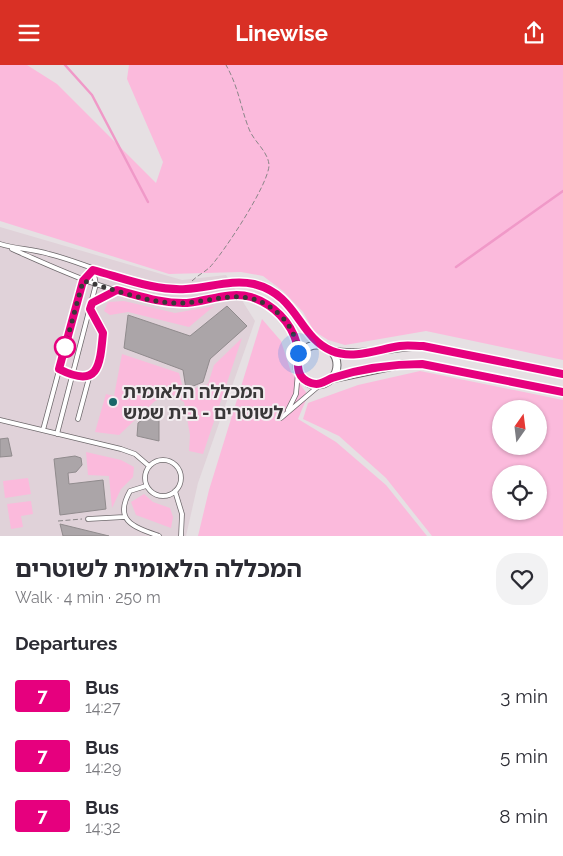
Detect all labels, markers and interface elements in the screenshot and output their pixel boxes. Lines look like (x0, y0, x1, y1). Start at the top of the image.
icon: menu (15, 19, 43, 47)
icon: share (520, 19, 548, 47)
text: Linewise (235, 20, 328, 46)
unlabelled marker (54, 336, 76, 358)
your location (286, 341, 311, 366)
place label: המכללה הלאומית לשוטרים - בית שמש (123, 381, 284, 423)
marker: המכללה הלאומית לשוטרים - בית שמש (107, 396, 119, 408)
north arrow (492, 400, 548, 455)
map controls (492, 400, 547, 520)
button: locate (492, 465, 547, 520)
button: heart (496, 553, 548, 605)
text: המכללה הלאומית לשוטרים (15, 554, 302, 583)
text: Walk · 4 min · 250 m (15, 588, 161, 607)
text: Departures (15, 632, 117, 654)
text: Bus (85, 676, 119, 698)
text: 7 (37, 685, 48, 706)
text: 3 min (500, 685, 548, 707)
text: 14:27 (85, 698, 121, 717)
text: Bus (85, 736, 119, 758)
text: 7 (37, 745, 48, 766)
text: 5 min (500, 745, 548, 767)
text: 14:29 (85, 758, 121, 777)
text: Bus (85, 796, 119, 818)
text: 7 (37, 805, 48, 826)
text: 8 min (499, 805, 548, 827)
text: 14:32 (85, 818, 120, 837)

